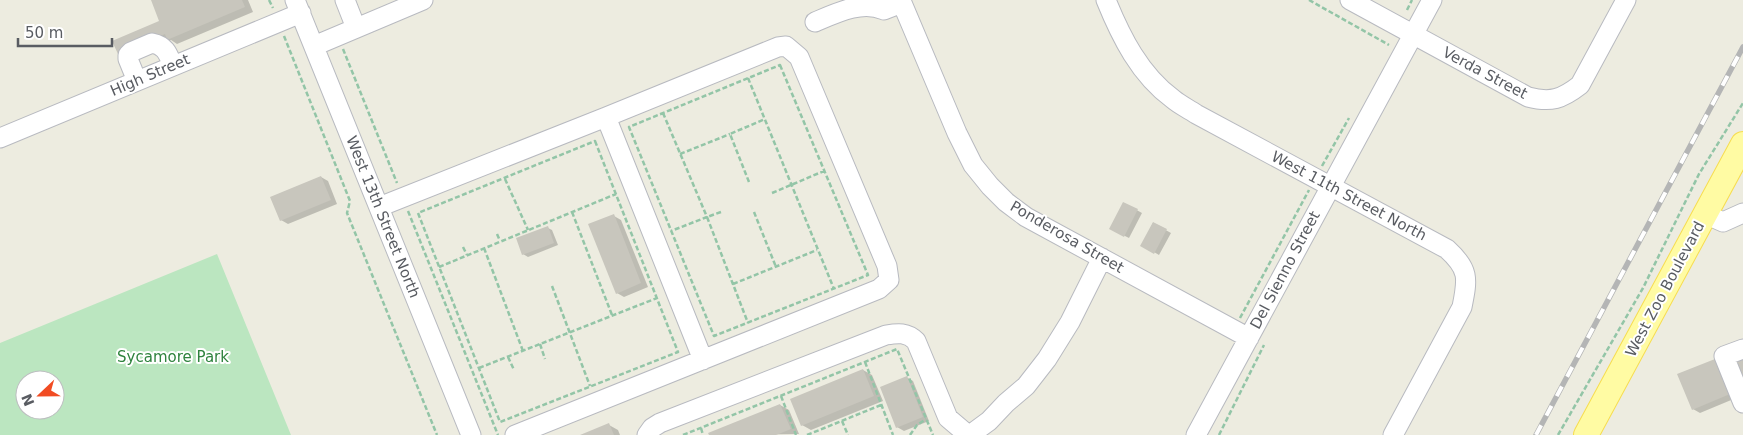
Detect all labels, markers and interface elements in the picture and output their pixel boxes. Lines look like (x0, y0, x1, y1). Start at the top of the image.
scale bar (18, 15, 111, 47)
text: 50 m (25, 24, 63, 42)
street label: Verda Street (1440, 43, 1531, 103)
street label: High Street (107, 50, 193, 100)
street label: West 13th Street North (342, 133, 424, 301)
street label: West 11th Street North (1268, 147, 1430, 245)
street label: Ponderosa Street (1007, 197, 1127, 277)
street label: Del Sienno Street (1246, 208, 1324, 332)
street label: West Zoo Boulevard (1622, 218, 1708, 360)
park label: Sycamore Park (117, 348, 229, 366)
north arrow (15, 370, 65, 420)
text: N (18, 391, 38, 408)

